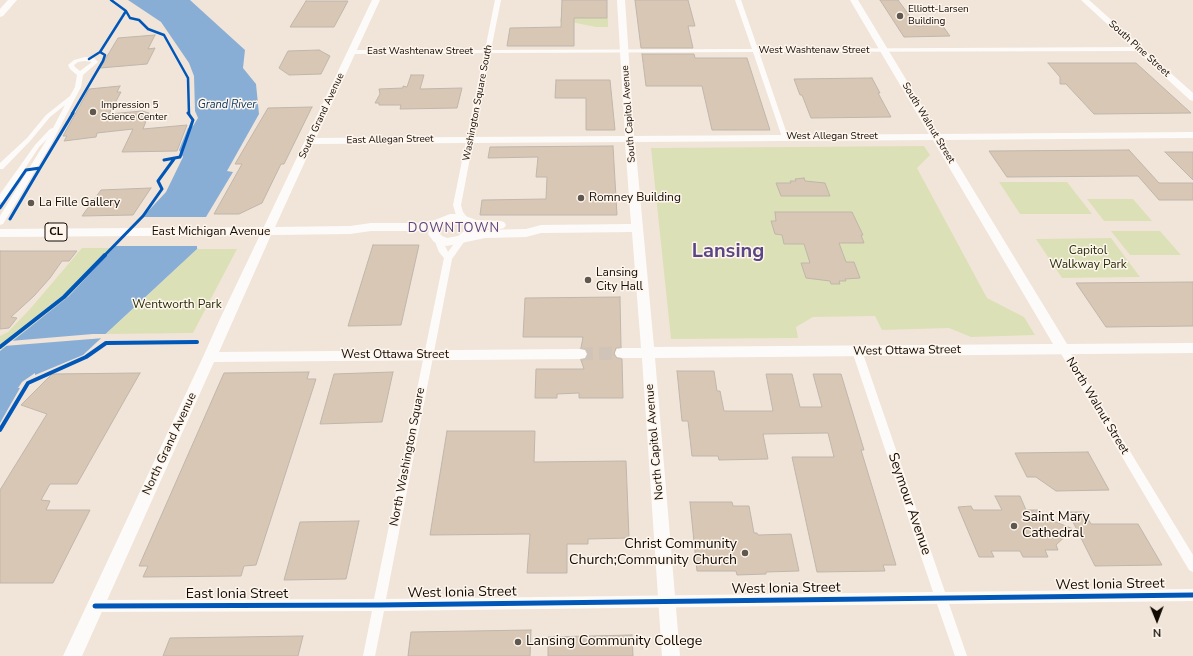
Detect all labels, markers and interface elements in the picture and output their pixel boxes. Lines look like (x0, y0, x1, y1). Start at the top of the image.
place label: Elliott-Larsen Building (908, 4, 969, 28)
marker: Elliott-Larsen Building (895, 11, 905, 21)
street label: South Pine Street (1106, 18, 1172, 80)
street label: Washington Square South (461, 44, 495, 162)
street label: West Washtenaw Street (759, 45, 869, 57)
street label: East Washtenaw Street (367, 46, 473, 58)
street label: South Capitol Avenue (620, 65, 638, 163)
street label: South Grand Avenue (297, 71, 347, 161)
street label: South Walnut Street (899, 80, 957, 166)
water label: Grand River (198, 98, 256, 112)
place label: Impression 5 Science Center (101, 100, 167, 124)
marker: Impression 5 Science Center (88, 107, 98, 117)
street label: West Allegan Street (786, 131, 878, 143)
street label: East Allegan Street (346, 133, 434, 147)
place label: Romney Building (589, 191, 681, 205)
marker: Romney Building (576, 193, 586, 203)
place label: La Fille Gallery (39, 196, 120, 210)
marker: La Fille Gallery (26, 198, 36, 208)
district label: DOWNTOWN (408, 221, 500, 237)
road number: CL (45, 223, 67, 241)
street label: East Michigan Avenue (152, 225, 270, 239)
district label: Lansing (692, 240, 764, 264)
park label: Capitol Walkway Park (1049, 244, 1127, 272)
place label: Lansing City Hall (596, 266, 643, 294)
marker: Lansing City Hall (583, 275, 593, 285)
park label: Wentworth Park (132, 298, 222, 312)
street label: West Ottawa Street (853, 343, 961, 359)
street label: West Ottawa Street (341, 348, 449, 362)
street label: North Walnut Street (1062, 355, 1132, 457)
street label: North Capitol Avenue (643, 383, 667, 501)
street label: North Washington Square (387, 386, 429, 528)
street label: North Grand Avenue (140, 391, 200, 497)
street label: Seymour Avenue (884, 451, 934, 557)
place label: Saint Mary Cathedral (1022, 510, 1090, 542)
marker: Saint Mary Cathedral (1009, 521, 1019, 531)
place label: Christ Community Church;Community Church (569, 537, 737, 570)
marker: Christ Community Church;Community Church (740, 548, 750, 558)
street label: West Ionia Street (1055, 576, 1165, 594)
street label: West Ionia Street (731, 580, 841, 598)
street label: West Ionia Street (407, 584, 517, 602)
street label: East Ionia Street (186, 587, 288, 603)
north arrow (1137, 600, 1177, 640)
text: N (1153, 625, 1161, 640)
place label: Lansing Community College (526, 634, 702, 650)
marker: Lansing Community College (513, 637, 523, 647)

